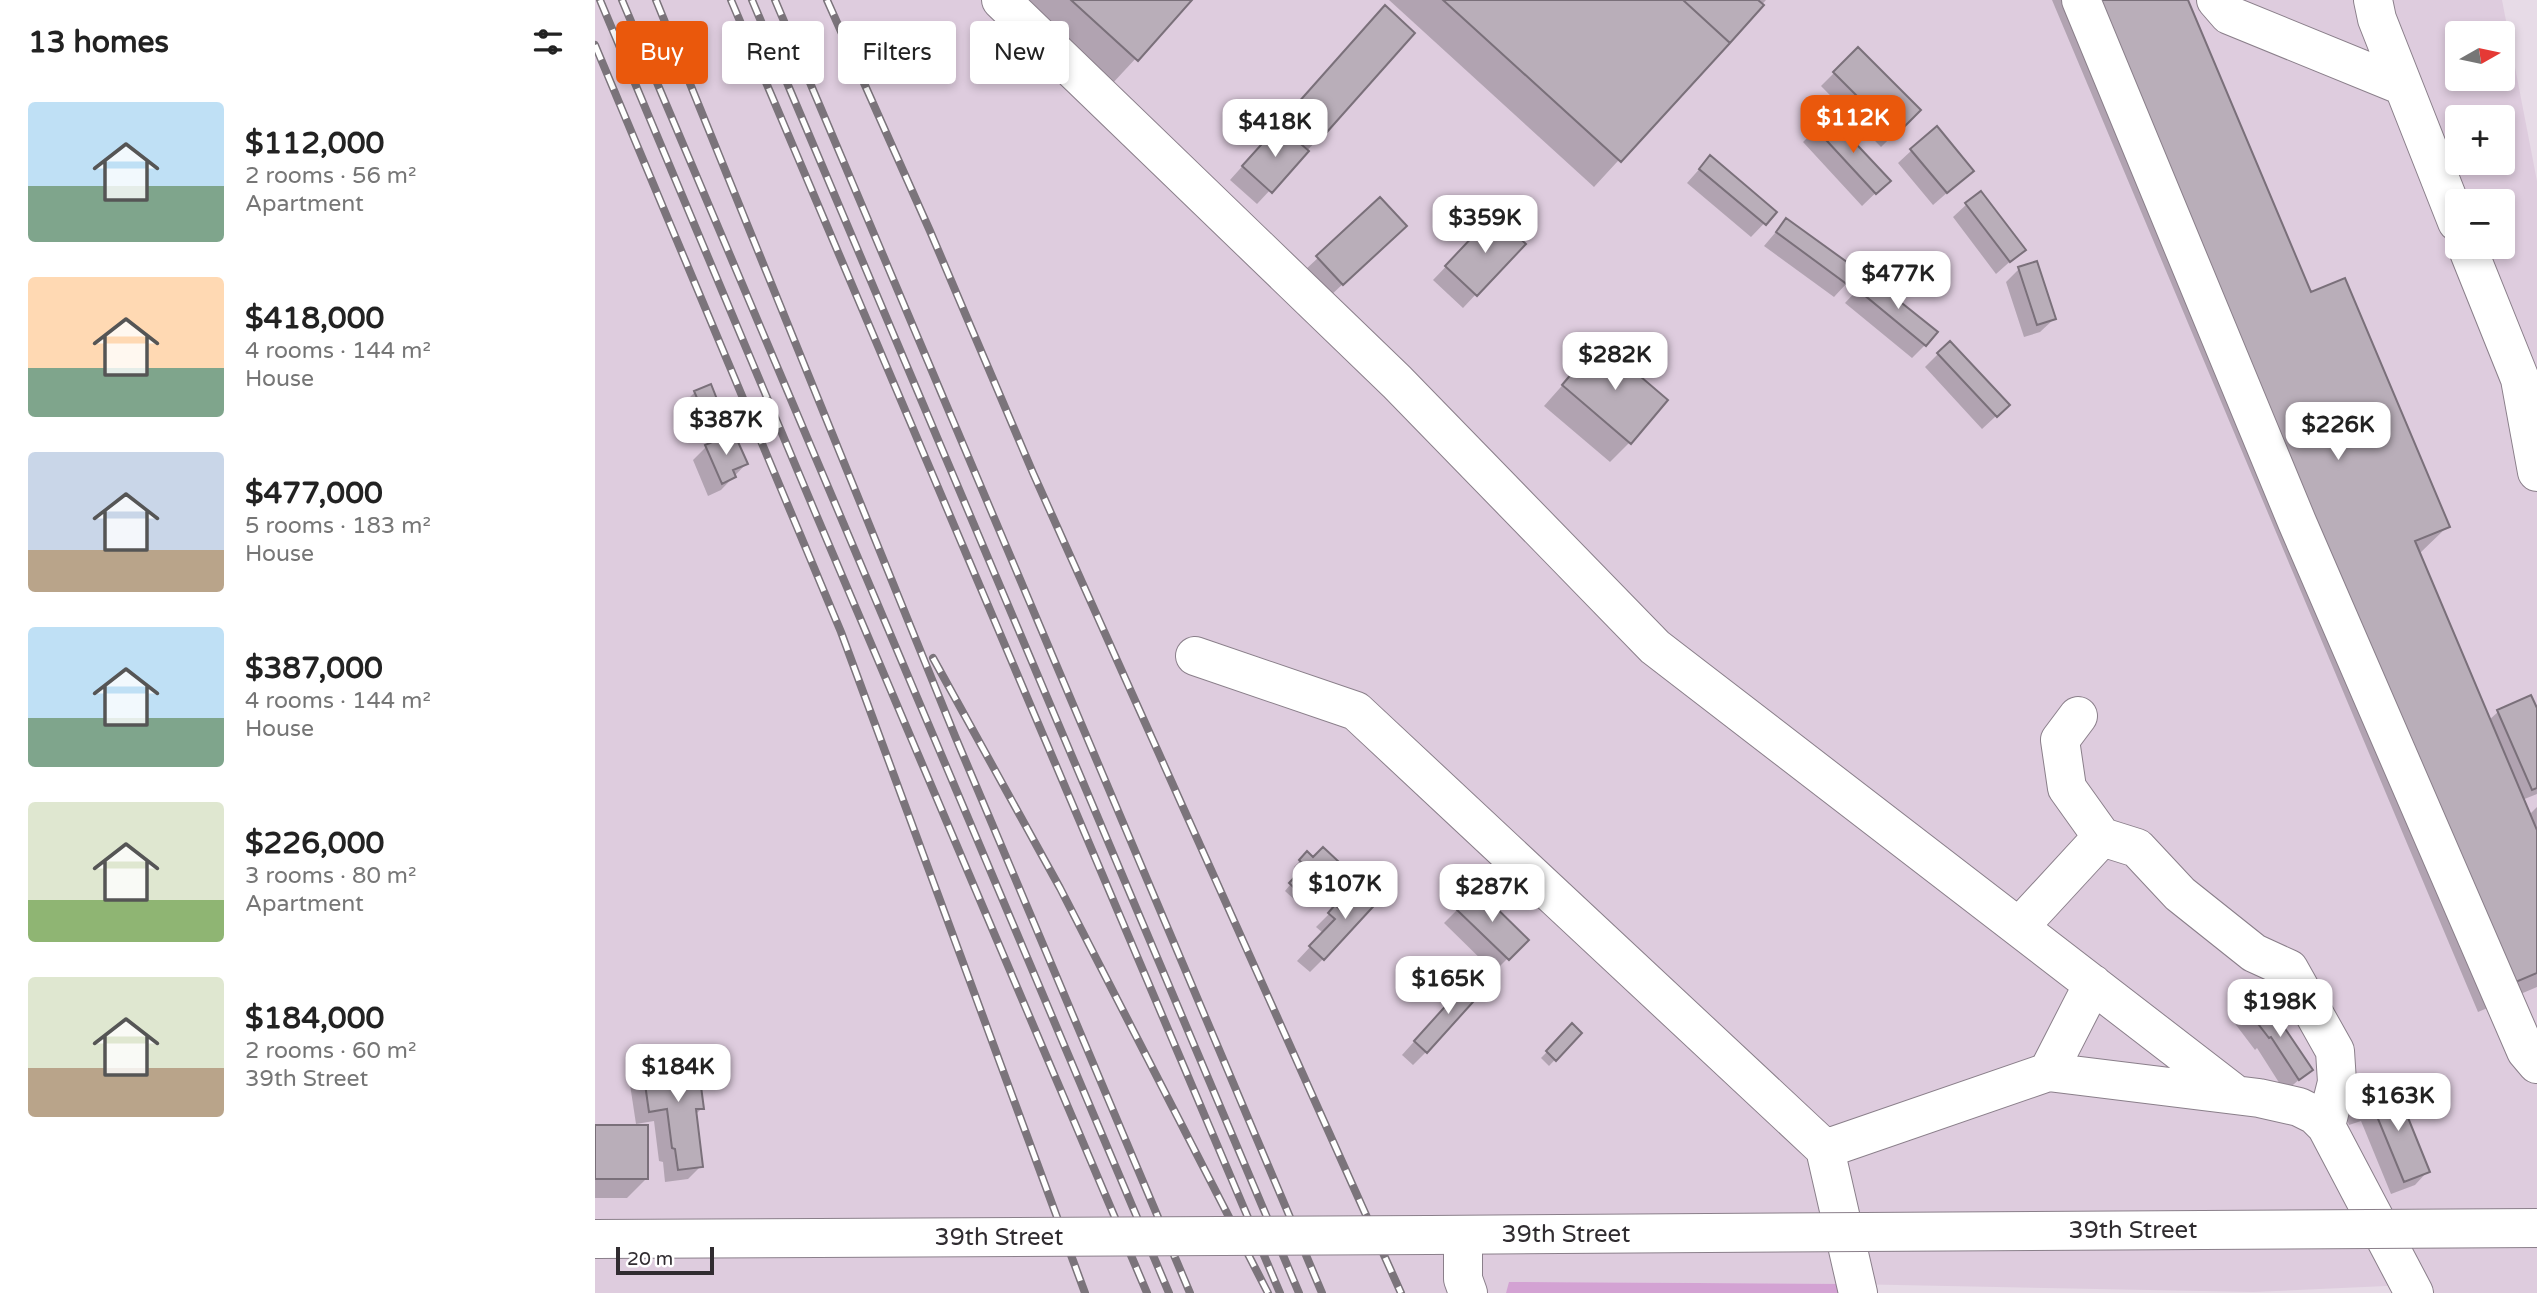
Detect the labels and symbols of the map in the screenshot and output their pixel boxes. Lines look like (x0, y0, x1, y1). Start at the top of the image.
north arrow (2445, 21, 2515, 91)
pin: $112K (1804, 96, 1902, 155)
pin: $418K (1226, 100, 1324, 159)
pin: $359K (1436, 196, 1534, 255)
pin: $477K (1849, 252, 1947, 311)
pin: $282K (1566, 332, 1664, 392)
pin: $387K (677, 398, 775, 457)
pin: $226K (2289, 402, 2387, 462)
pin: $107K (1296, 862, 1394, 921)
pin: $287K (1443, 864, 1541, 924)
pin: $165K (1399, 956, 1497, 1016)
pin: $198K (2231, 979, 2329, 1039)
pin: $184K (629, 1044, 727, 1104)
pin: $163K (2349, 1074, 2447, 1133)
street label: 39th Street (2069, 1216, 2197, 1245)
street label: 39th Street (1502, 1220, 1630, 1249)
street label: 39th Street (935, 1223, 1063, 1252)
scale bar (616, 1244, 714, 1276)

